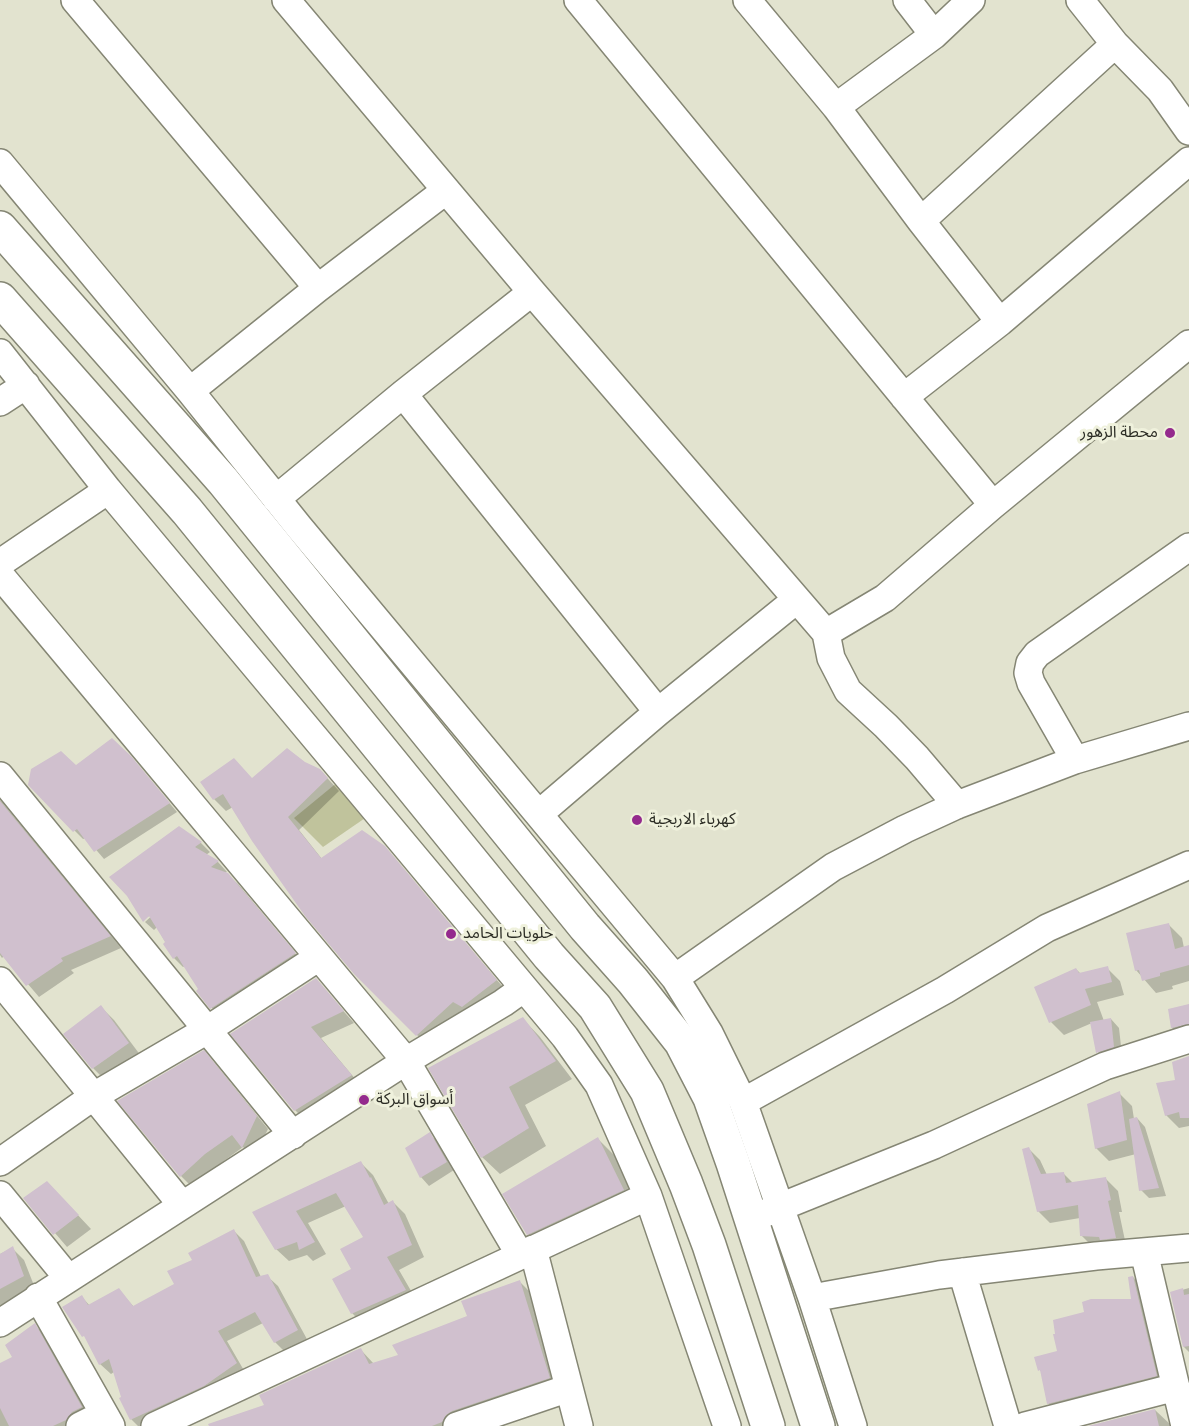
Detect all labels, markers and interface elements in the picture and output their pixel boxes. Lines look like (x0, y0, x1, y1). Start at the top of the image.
place label: محطة الزهور (1080, 423, 1158, 443)
marker: محطة الزهور (1163, 426, 1177, 440)
place label: كهرباء الاربجية (649, 810, 736, 830)
marker: كهرباء الاربجية (630, 813, 644, 827)
place label: حلويات الحامد (463, 924, 554, 944)
marker: حلويات الحامد (444, 927, 458, 941)
place label: أسواق البركة (376, 1090, 453, 1110)
marker: أسواق البركة (357, 1093, 371, 1107)

